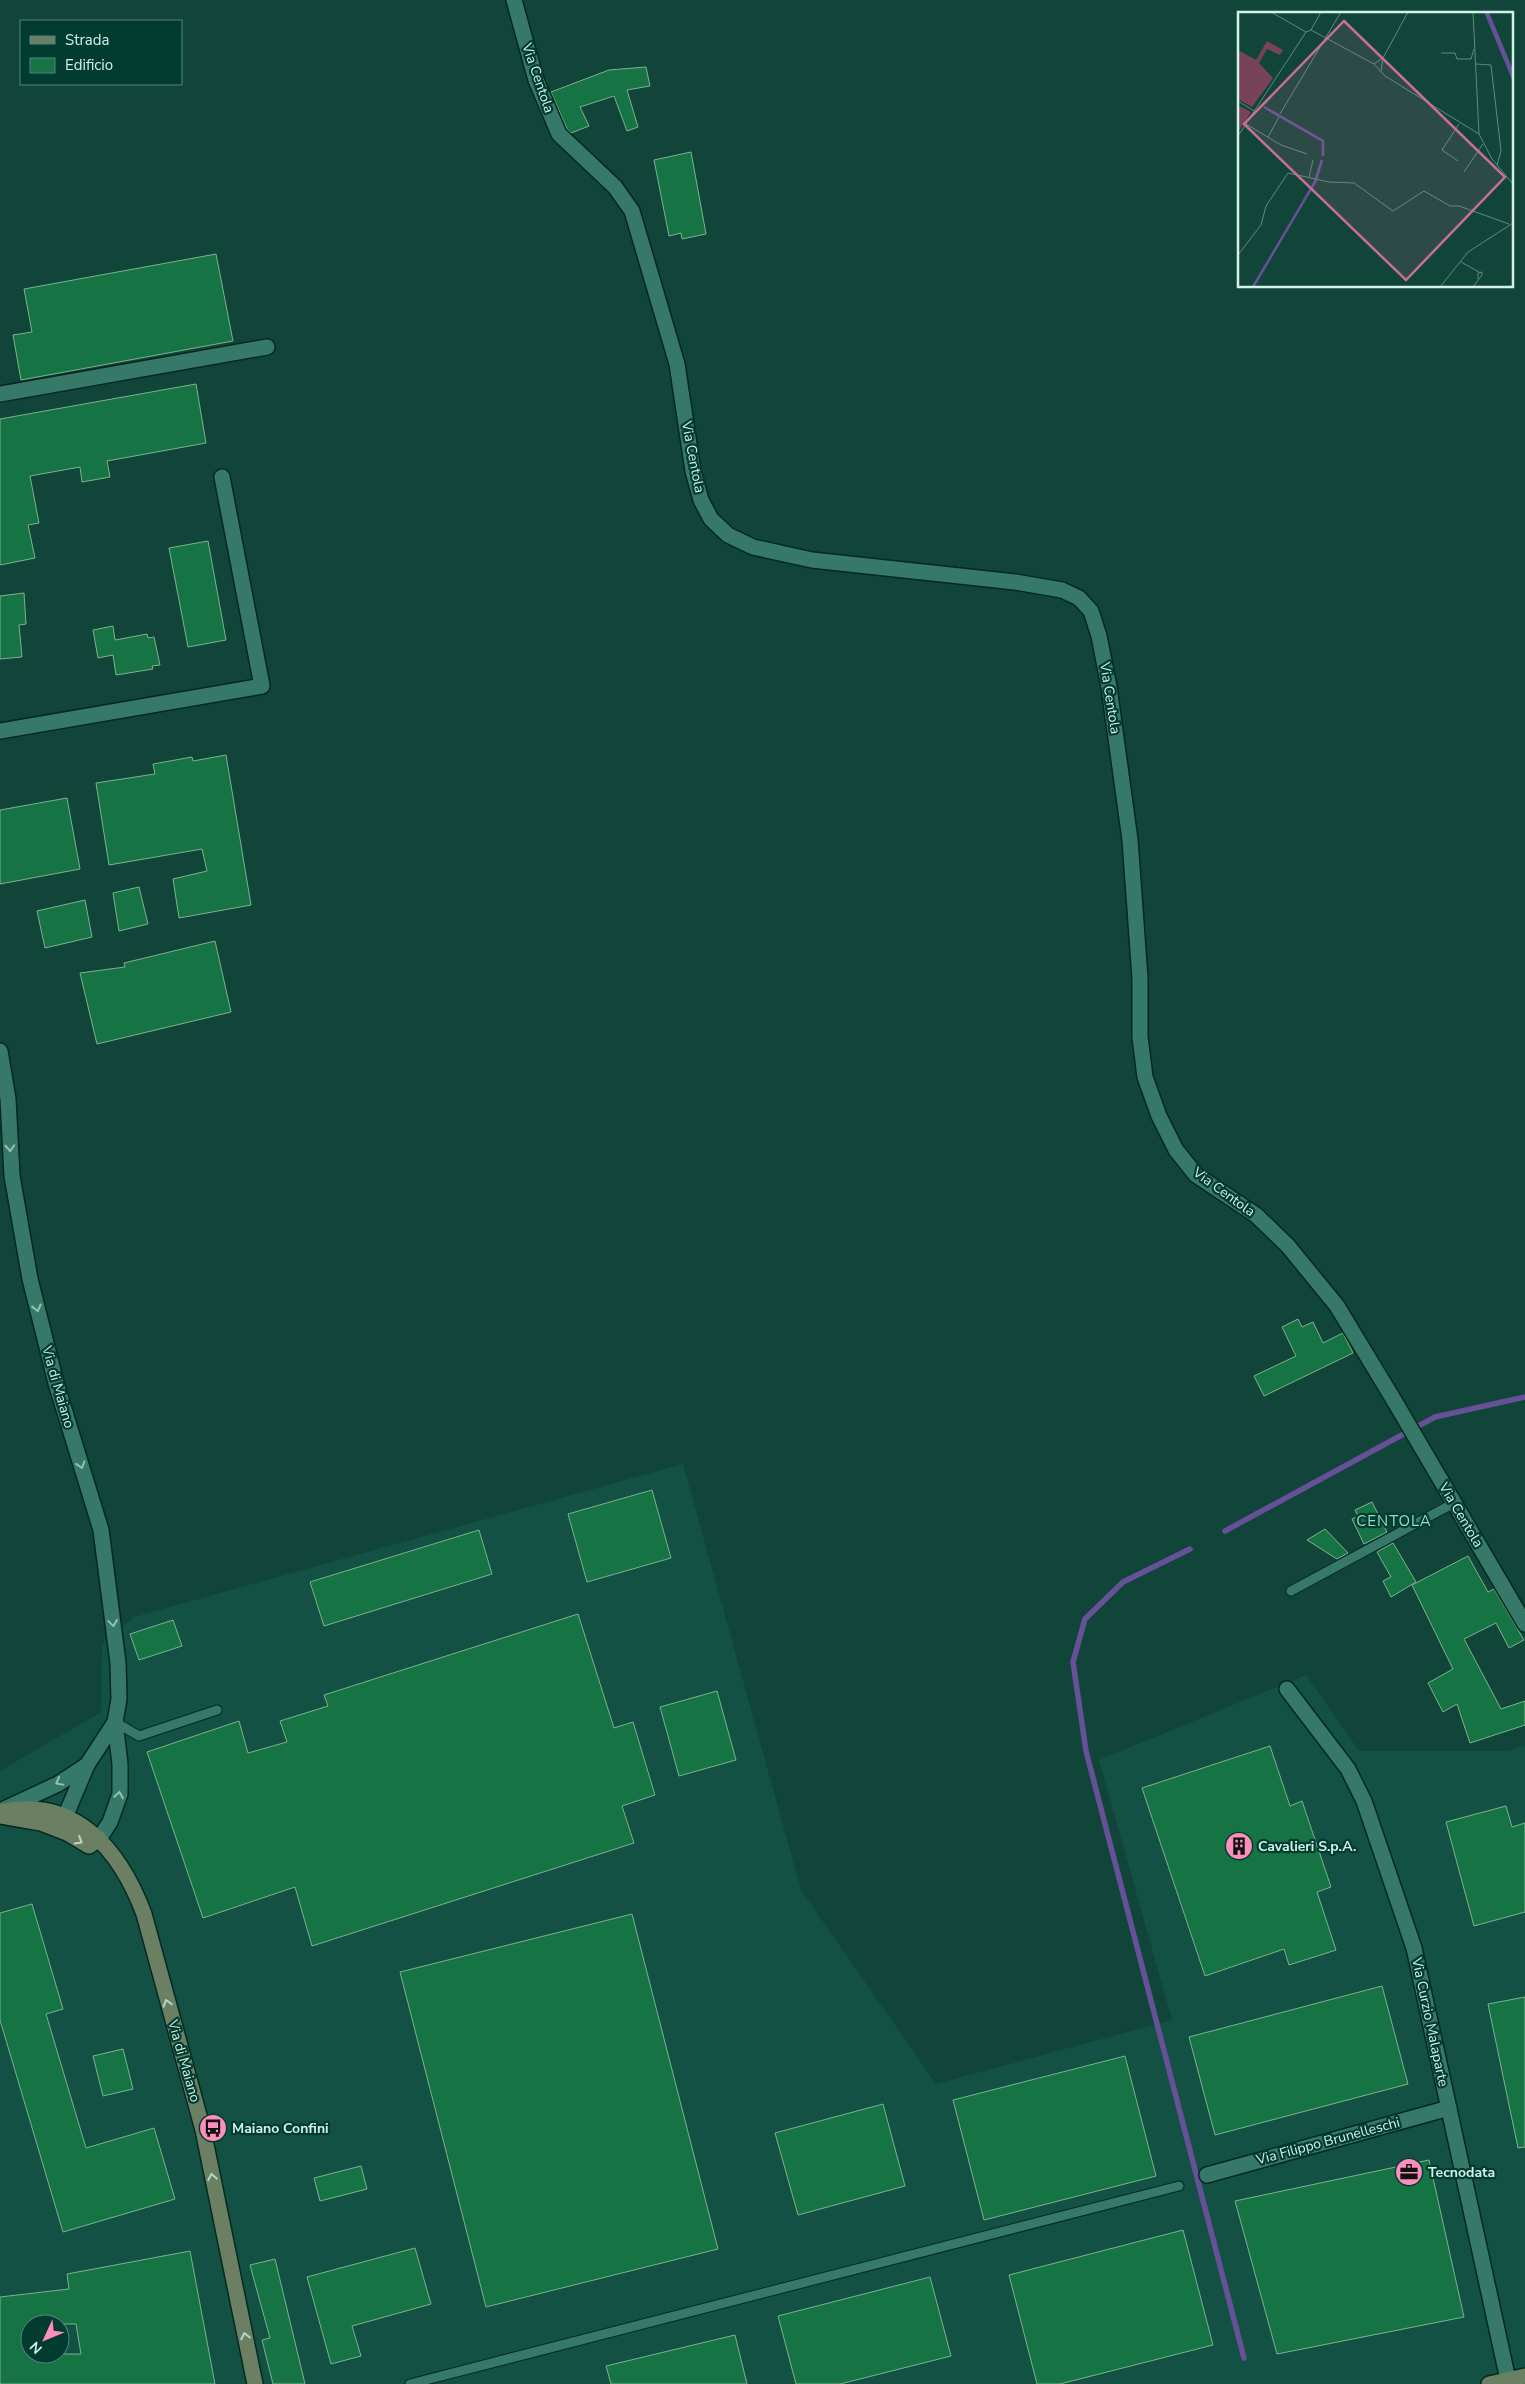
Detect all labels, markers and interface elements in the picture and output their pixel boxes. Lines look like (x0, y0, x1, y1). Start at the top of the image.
inset map (1238, 12, 1512, 288)
legend (20, 20, 182, 85)
text: Strada (65, 30, 109, 50)
street label: Via Centola (517, 40, 559, 115)
text: Edificio (65, 55, 113, 75)
street label: Via Centola (677, 419, 709, 494)
street label: Via Centola (1095, 660, 1125, 735)
one-way arrow (5, 1144, 16, 1152)
street label: Via Centola (1188, 1162, 1259, 1221)
one-way arrow (31, 1304, 42, 1313)
street label: Via di Maiano (37, 1343, 79, 1431)
one-way arrow (75, 1460, 85, 1468)
street label: Via Centola (1434, 1478, 1488, 1551)
district label: CENTOLA (1356, 1511, 1432, 1531)
one-way arrow (107, 1620, 118, 1628)
one-way arrow (56, 1776, 65, 1786)
one-way arrow (114, 1790, 124, 1799)
building icon: Cavalieri S.p.A. (1224, 1831, 1254, 1861)
one-way arrow (73, 1834, 82, 1844)
place label: Cavalieri S.p.A. (1258, 1837, 1356, 1856)
street label: Via Curzio Malaparte (1407, 1955, 1453, 2088)
one-way arrow (163, 1999, 173, 2008)
street label: Via di Maiano (163, 2017, 205, 2105)
bus stop icon: Maiano Confini (198, 2113, 228, 2143)
street label: Via Filippo Brunelleschi (1253, 2113, 1402, 2170)
place label: Maiano Confini (232, 2119, 329, 2138)
office icon: Tecnodata (1394, 2157, 1424, 2187)
place label: Tecnodata (1428, 2163, 1495, 2182)
one-way arrow (208, 2173, 218, 2182)
north arrow (20, 2314, 70, 2364)
one-way arrow (240, 2332, 251, 2341)
text: N (26, 2337, 46, 2358)

